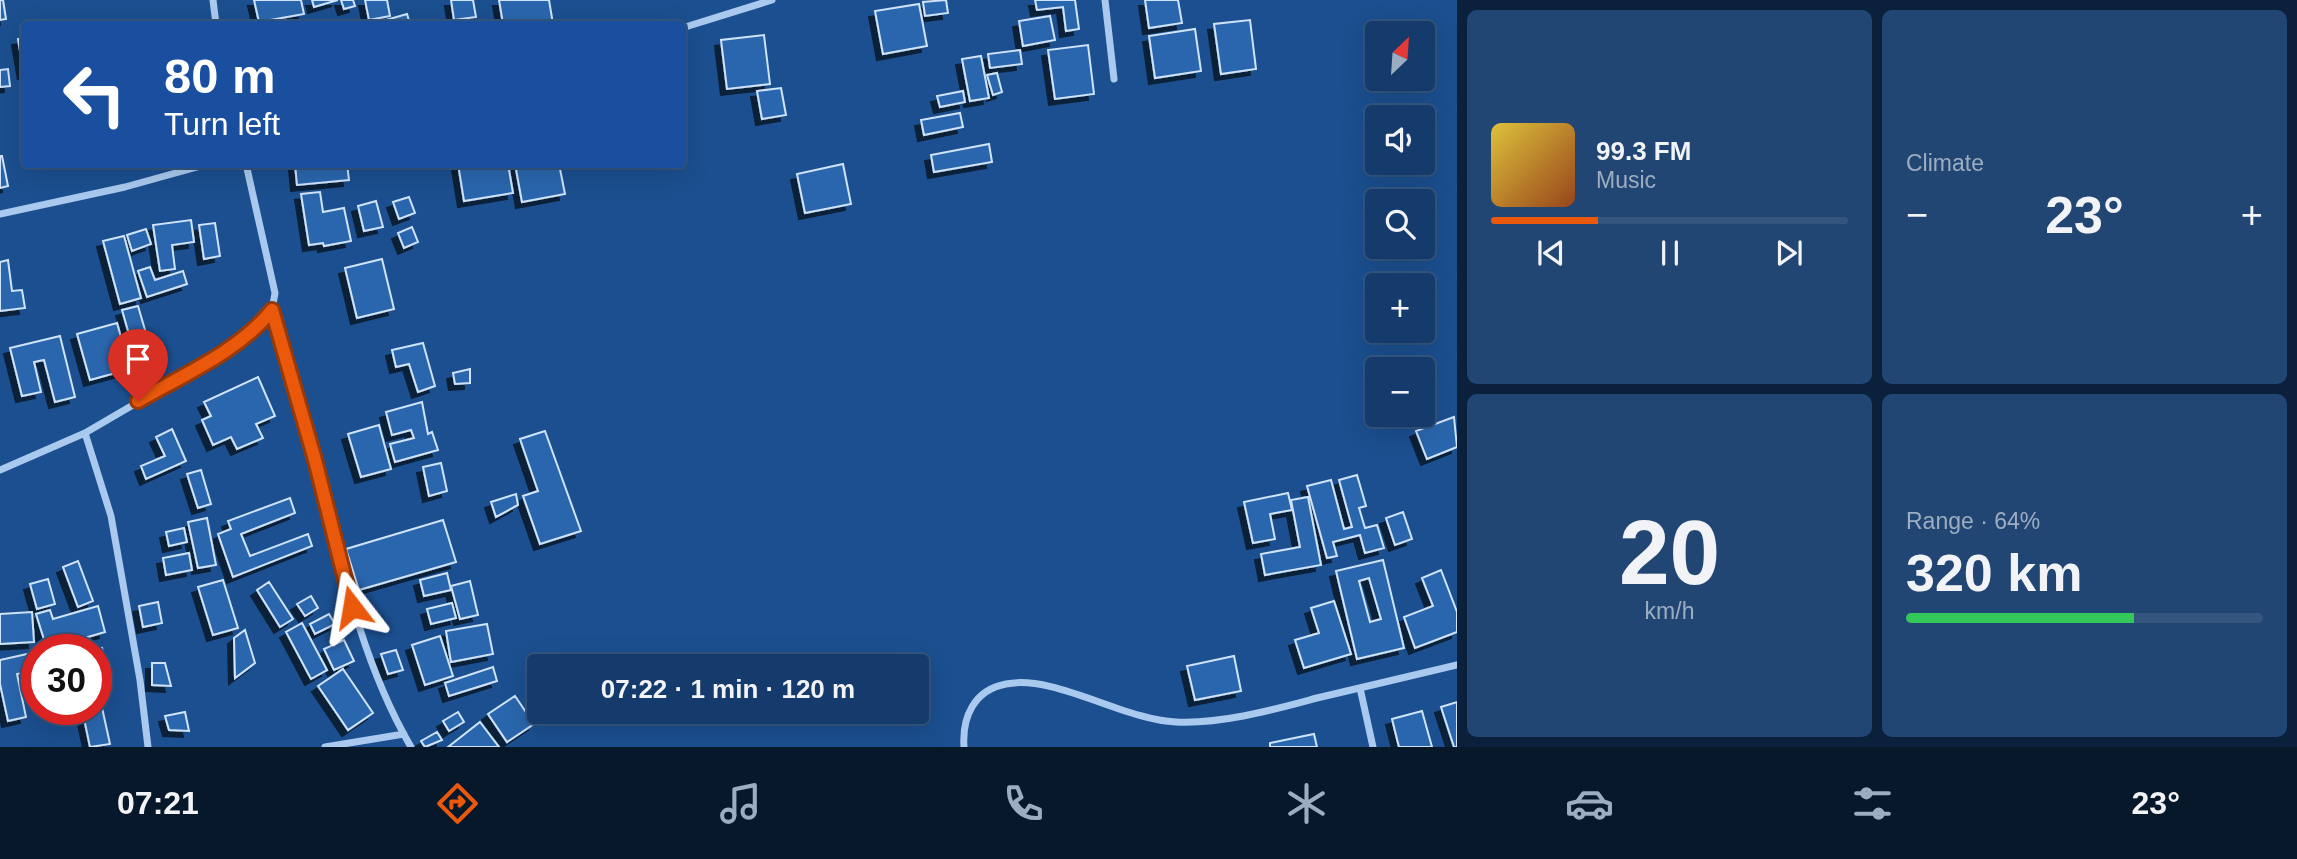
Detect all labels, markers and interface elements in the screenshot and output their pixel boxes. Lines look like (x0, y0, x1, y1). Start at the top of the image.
north arrow (1365, 21, 1435, 91)
map controls (1365, 21, 1435, 427)
icon: left (49, 49, 140, 140)
text: 80 m (164, 49, 276, 103)
button: sound (1365, 105, 1435, 175)
text: Turn left (164, 106, 280, 142)
text: 99.3 FM (1596, 136, 1691, 166)
text: Climate (1906, 150, 1984, 176)
text: Music (1596, 167, 1656, 193)
text: 23° (2045, 186, 2124, 244)
button: search (1365, 189, 1435, 259)
text: − (1906, 194, 1928, 236)
text: + (2241, 194, 2263, 236)
icon: previous (1532, 234, 1570, 272)
icon: pause (1651, 234, 1689, 272)
icon: next (1770, 234, 1808, 272)
button: + (1365, 273, 1435, 343)
pin (108, 329, 168, 401)
icon: arrive (119, 340, 157, 378)
button: − (1365, 357, 1435, 427)
text: 20 (1619, 502, 1720, 603)
text: Range · 64% (1906, 508, 2040, 534)
text: 320 km (1906, 544, 2082, 602)
position arrow (315, 570, 389, 644)
text: km/h (1645, 598, 1694, 624)
speed limit sign: 30 (21, 634, 112, 725)
text: 07:22 · 1 min · 120 m (601, 674, 855, 704)
icon: directions (433, 779, 482, 828)
icon: music (716, 779, 765, 828)
icon: phone (999, 779, 1048, 828)
icon: climate (1282, 779, 1331, 828)
icon: car (1565, 779, 1614, 828)
icon: filters (1848, 779, 1897, 828)
text: 07:21 (117, 785, 199, 821)
text: 23° (2132, 785, 2180, 821)

